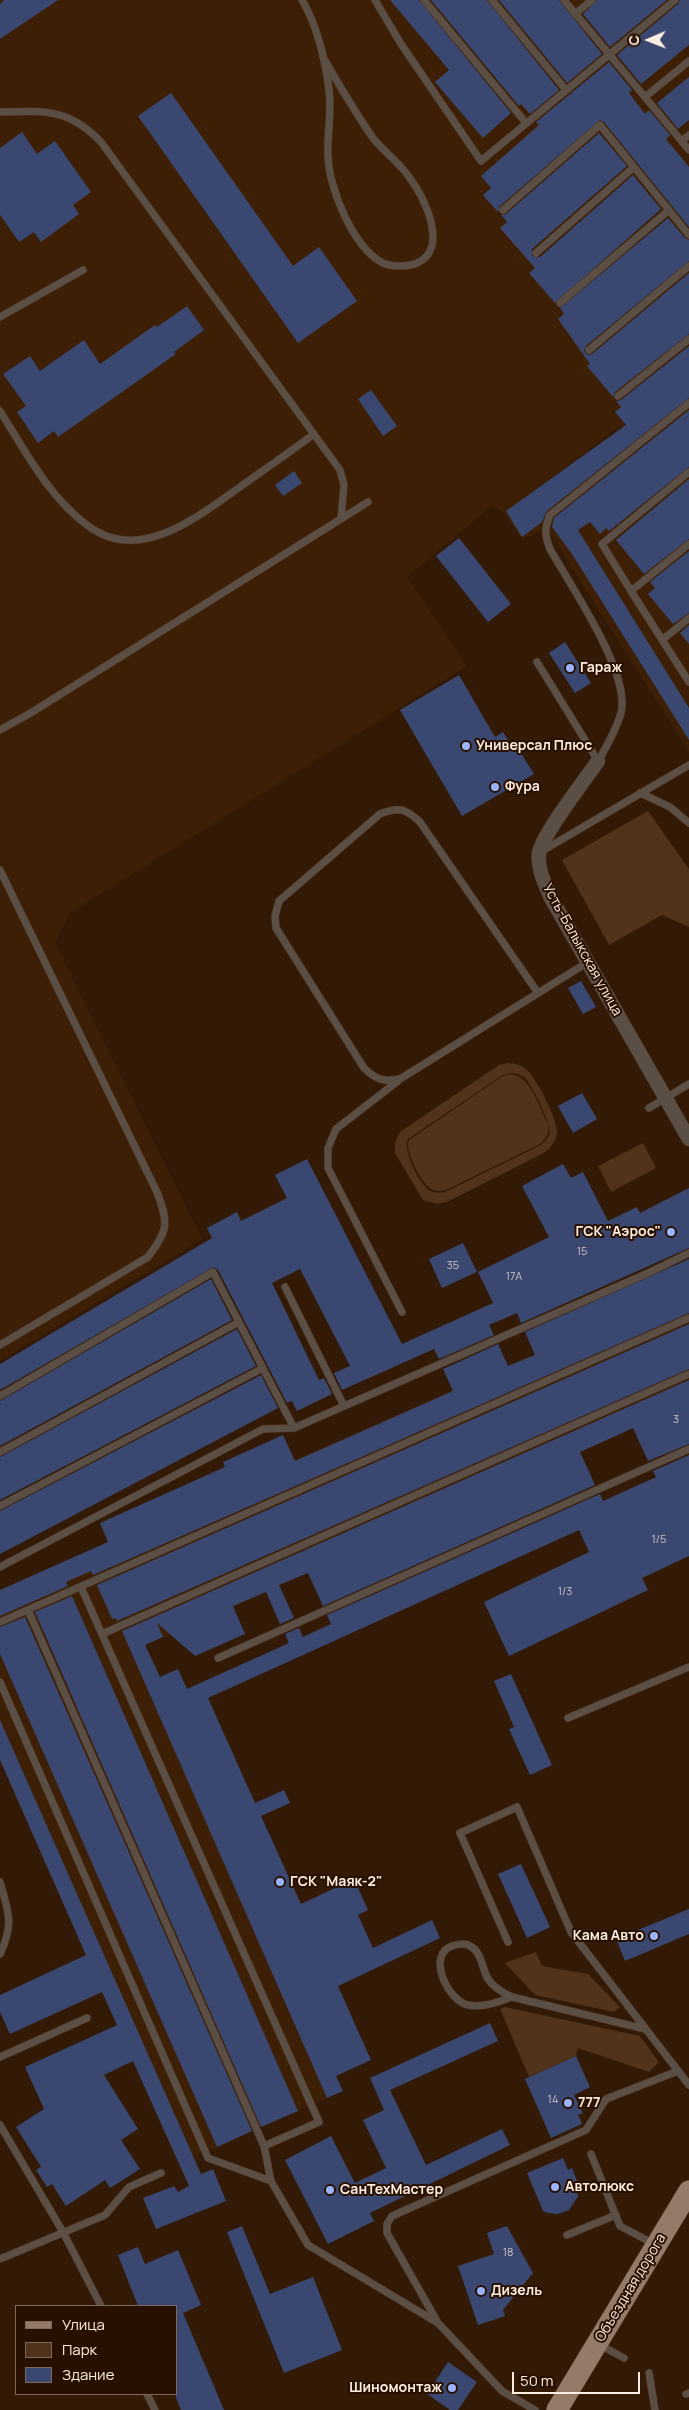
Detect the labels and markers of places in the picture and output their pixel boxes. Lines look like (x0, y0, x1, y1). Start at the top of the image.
place label: Гараж (580, 660, 622, 676)
marker: Гараж (564, 662, 576, 674)
place label: Универсал Плюс (476, 738, 592, 754)
marker: Универсал Плюс (460, 740, 472, 752)
place label: Фура (505, 779, 540, 795)
marker: Фура (489, 781, 501, 793)
place label: ГСК "Аэрос" (576, 1224, 661, 1240)
marker: ГСК "Аэрос" (665, 1226, 677, 1238)
place label: ГСК "Маяк-2" (290, 1874, 382, 1890)
marker: ГСК "Маяк-2" (274, 1876, 286, 1888)
place label: Кама Авто (573, 1928, 644, 1944)
marker: Кама Авто (648, 1930, 660, 1942)
place label: 777 (578, 2095, 601, 2111)
marker: 777 (562, 2097, 574, 2109)
place label: Автолюкс (565, 2179, 634, 2195)
marker: Автолюкс (549, 2181, 561, 2193)
place label: СанТехМастер (340, 2182, 443, 2198)
marker: СанТехМастер (324, 2184, 336, 2196)
place label: Дизель (491, 2283, 542, 2299)
marker: Дизель (475, 2285, 487, 2297)
place label: Шиномонтаж (349, 2380, 442, 2396)
marker: Шиномонтаж (446, 2382, 458, 2394)

